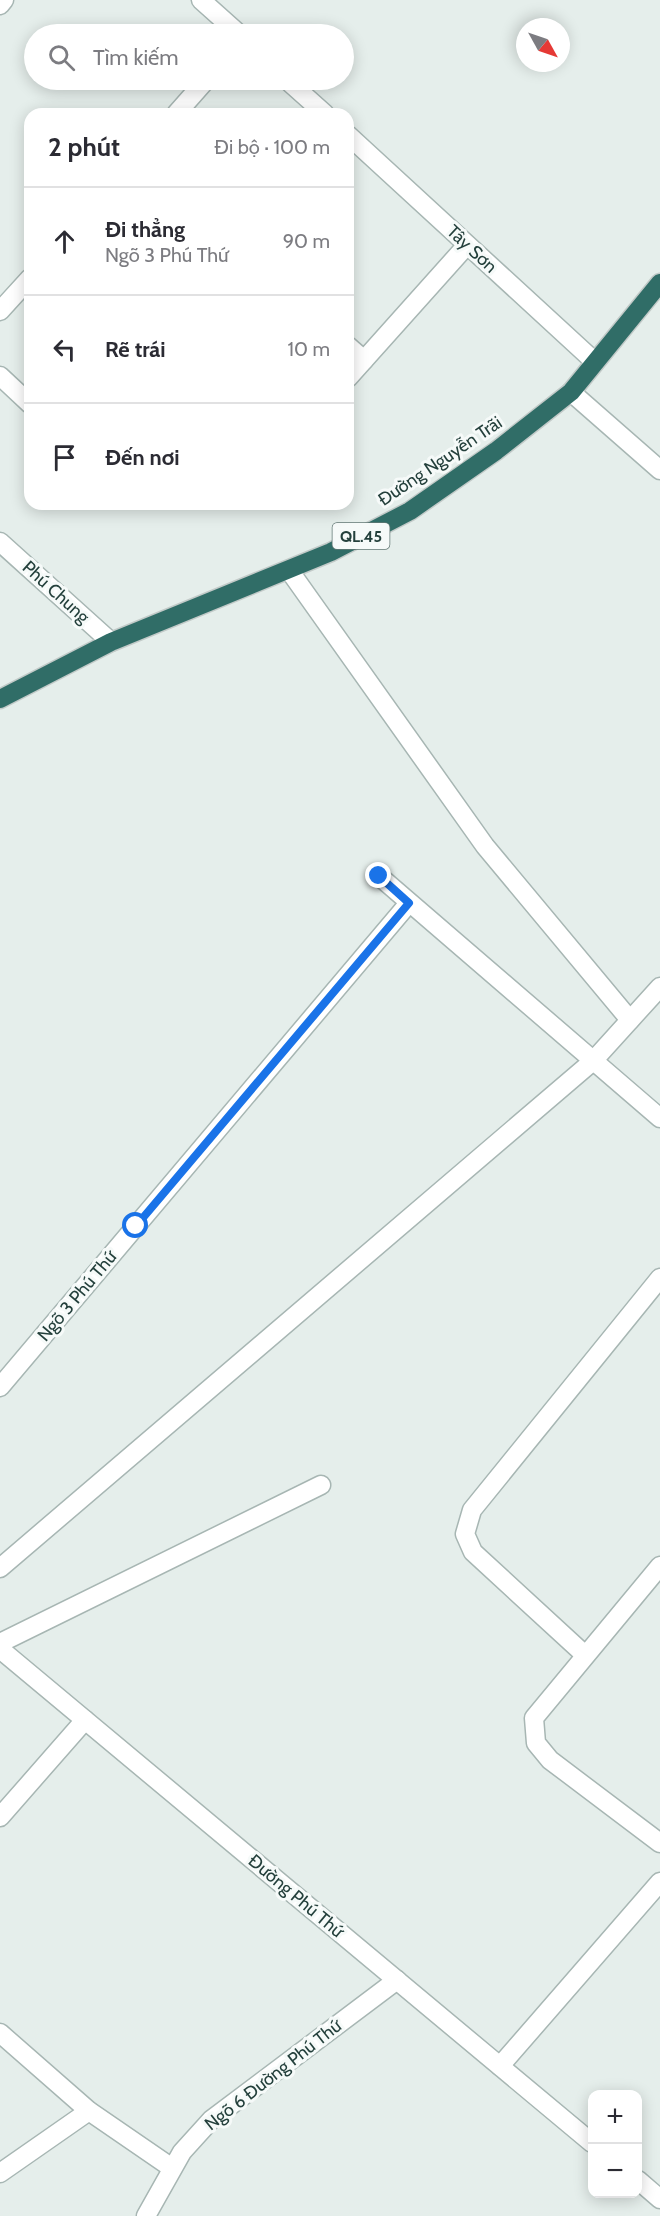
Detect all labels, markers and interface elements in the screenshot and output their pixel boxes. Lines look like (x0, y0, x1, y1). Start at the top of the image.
north arrow (516, 18, 570, 72)
search box (24, 24, 354, 90)
icon: search (45, 41, 78, 74)
text: Tìm kiếm (93, 44, 179, 71)
text: 2 phút (48, 131, 120, 163)
text: Đi bộ · 100 m (214, 135, 330, 159)
text: Đi thẳng (105, 216, 185, 243)
street label: Tây Sơn (442, 220, 502, 278)
icon: ahead (48, 225, 81, 258)
text: 90 m (283, 229, 330, 253)
text: Ngõ 3 Phú Thứ (105, 243, 229, 267)
icon: left (48, 333, 81, 366)
text: Rẽ trái (105, 336, 166, 363)
text: 10 m (287, 337, 330, 361)
street label: Đường Nguyễn Trãi (374, 411, 506, 511)
icon: arrive (48, 441, 81, 474)
text: Đến nơi (105, 444, 179, 471)
road number: QL.45 (332, 523, 389, 549)
street label: Phú Chung (18, 556, 95, 629)
route end (365, 862, 391, 888)
route start (122, 1212, 148, 1238)
street label: Ngõ 3 Phú Thứ (33, 1245, 122, 1346)
street label: Đường Phú Thứ (244, 1850, 349, 1943)
street label: Ngõ 6 Đường Phú Thứ (200, 2014, 347, 2135)
map controls (588, 2090, 642, 2198)
button: + (588, 2090, 642, 2144)
button: − (588, 2144, 642, 2198)

